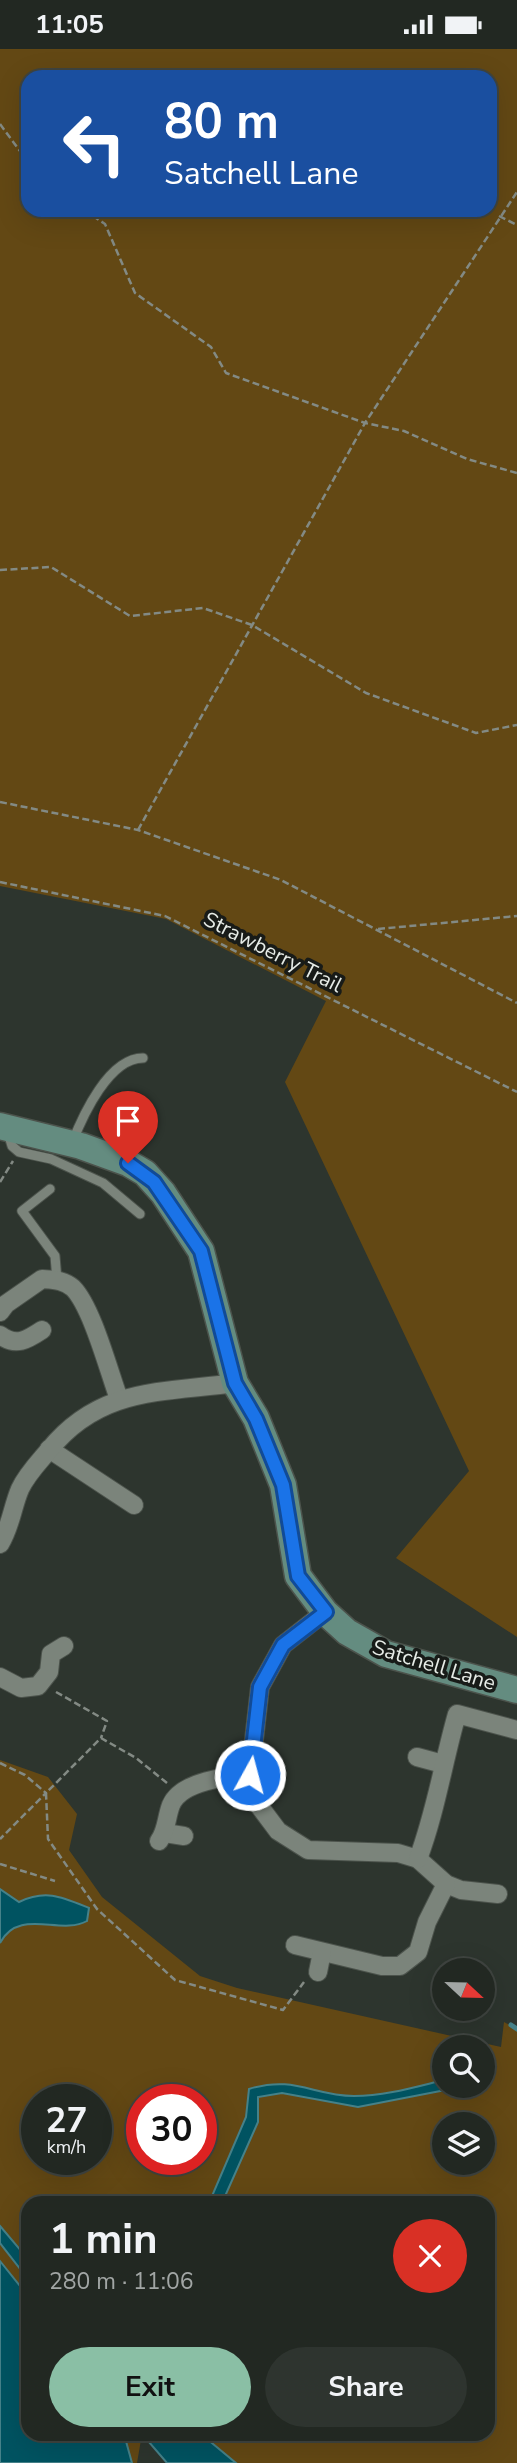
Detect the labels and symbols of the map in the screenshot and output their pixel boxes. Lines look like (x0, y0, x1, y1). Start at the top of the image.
street label: Strawberry Trail (199, 905, 348, 999)
pin (98, 1091, 158, 1163)
street label: Satchell Lane (369, 1633, 499, 1697)
position arrow (213, 1738, 287, 1812)
north arrow (432, 1958, 495, 2021)
speed limit sign: 30 (126, 2084, 217, 2175)

